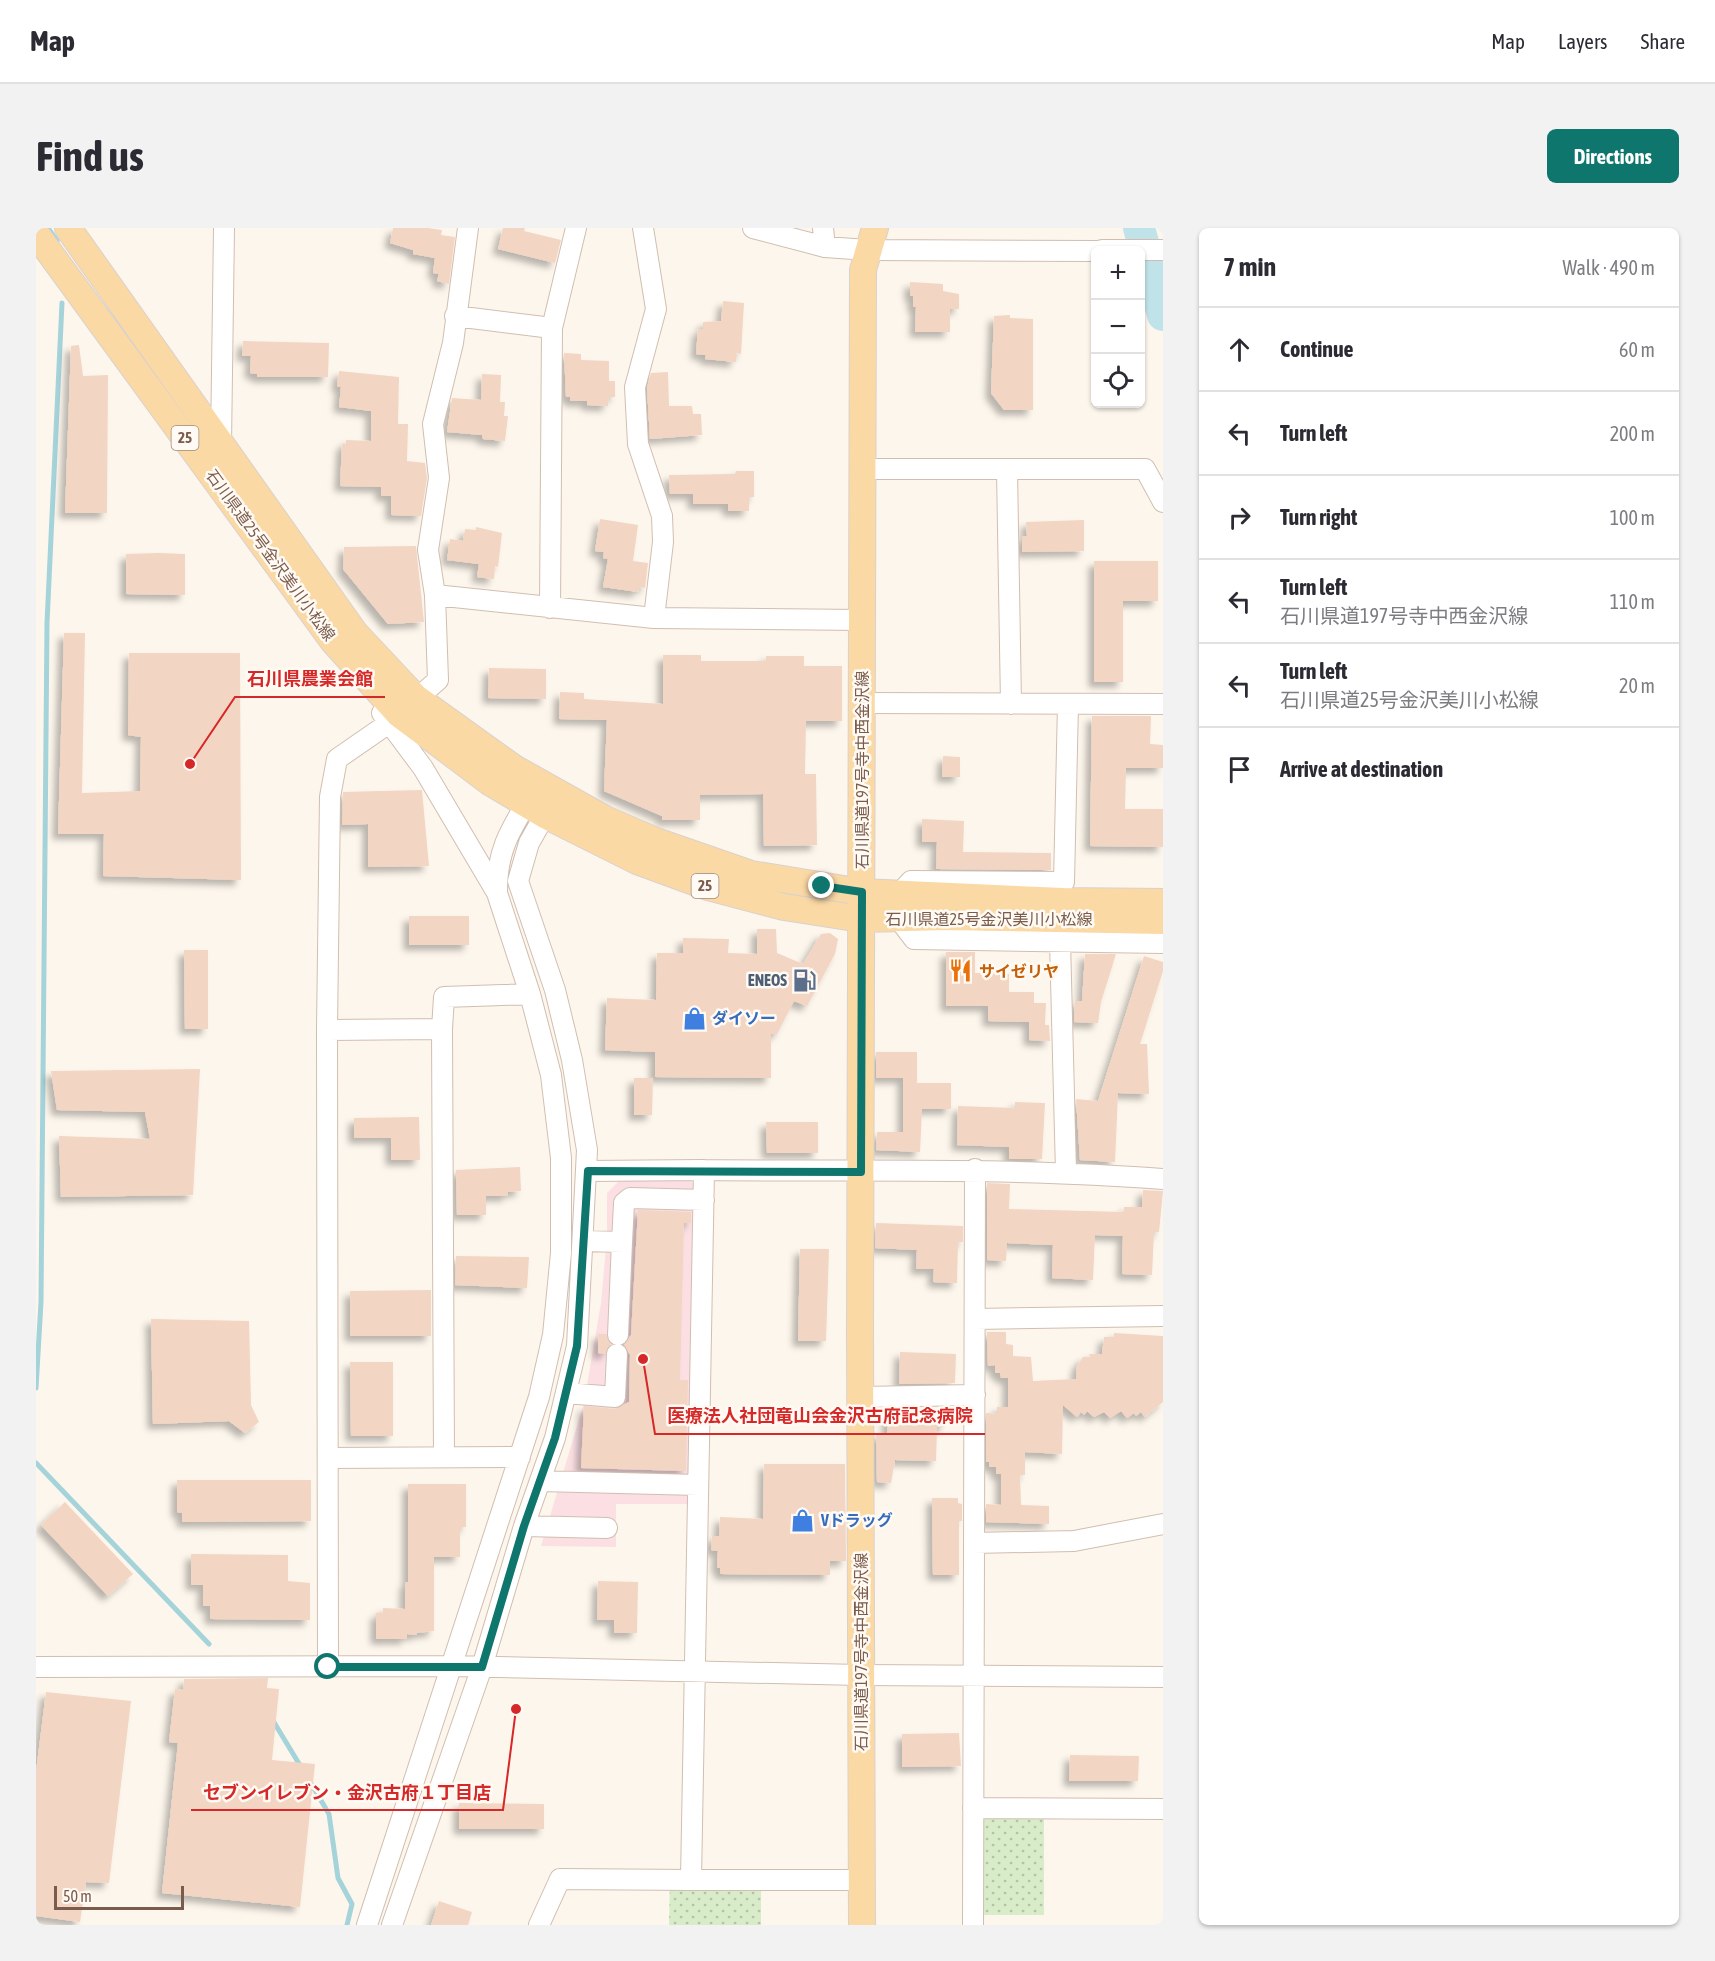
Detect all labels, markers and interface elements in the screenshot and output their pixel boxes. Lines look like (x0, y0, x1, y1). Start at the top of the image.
text: Map (30, 25, 75, 57)
text: Map (1491, 29, 1525, 53)
text: Layers (1558, 29, 1608, 53)
text: Share (1641, 29, 1685, 53)
button: Directions (1547, 129, 1679, 183)
text: Find us (36, 132, 144, 180)
map controls (1091, 246, 1145, 408)
button: + (1091, 246, 1145, 300)
text: 7 min (1223, 252, 1276, 282)
text: Walk · 490 m (1563, 256, 1655, 279)
button: − (1091, 300, 1145, 354)
icon: ahead (1223, 333, 1256, 366)
text: Continue (1280, 336, 1354, 362)
text: 60 m (1619, 338, 1655, 361)
button: locate (1091, 354, 1145, 408)
icon: left (1223, 417, 1256, 450)
text: Turn left (1280, 420, 1347, 446)
text: 200 m (1610, 422, 1655, 445)
road number: 25 (172, 426, 198, 450)
street label: 石川県道25号金沢美川小松線 (203, 466, 339, 644)
icon: right (1223, 501, 1256, 534)
text: Turn right (1280, 504, 1357, 530)
text: 100 m (1610, 506, 1655, 529)
text: Turn left (1280, 574, 1347, 600)
icon: left (1223, 585, 1256, 618)
text: 110 m (1610, 590, 1655, 613)
text: 石川県道197号寺中西金沢線 (1280, 604, 1528, 627)
text: Turn left (1280, 658, 1347, 684)
callout: 石川県農業会館 (235, 661, 385, 697)
text: 石川県農業会館 (247, 668, 373, 689)
icon: left (1223, 669, 1256, 702)
street label: 石川県道197号寺中西金沢線 (853, 671, 871, 869)
text: 20 m (1619, 674, 1655, 697)
text: 石川県道25号金沢美川小松線 (1280, 688, 1539, 711)
icon: arrive (1223, 753, 1256, 786)
text: Arrive at destination (1280, 756, 1443, 782)
route end (808, 872, 834, 898)
road number: 25 (692, 874, 718, 898)
street label: 石川県道25号金沢美川小松線 (885, 910, 1093, 928)
restaurant icon: サイゼリヤ (948, 958, 974, 984)
place label: サイゼリヤ (979, 962, 1059, 980)
fuel station icon: ENEOS (792, 967, 818, 993)
place label: ENEOS (748, 971, 787, 989)
shop icon: ダイソー (681, 1005, 707, 1031)
place label: ダイソー (712, 1009, 776, 1027)
callout: 医療法人社団竜山会金沢古府記念病院 (655, 1398, 985, 1434)
text: 医療法人社団竜山会金沢古府記念病院 (667, 1405, 973, 1426)
shop icon: Vドラッグ (790, 1507, 816, 1533)
place label: Vドラッグ (820, 1511, 893, 1529)
street label: 石川県道197号寺中西金沢線 (852, 1553, 870, 1751)
route start (314, 1653, 340, 1679)
callout: セブンイレブン・金沢古府１丁目店 (191, 1774, 503, 1810)
text: セブンイレブン・金沢古府１丁目店 (203, 1782, 491, 1803)
scale bar (54, 1883, 184, 1910)
text: 50 m (63, 1887, 92, 1905)

